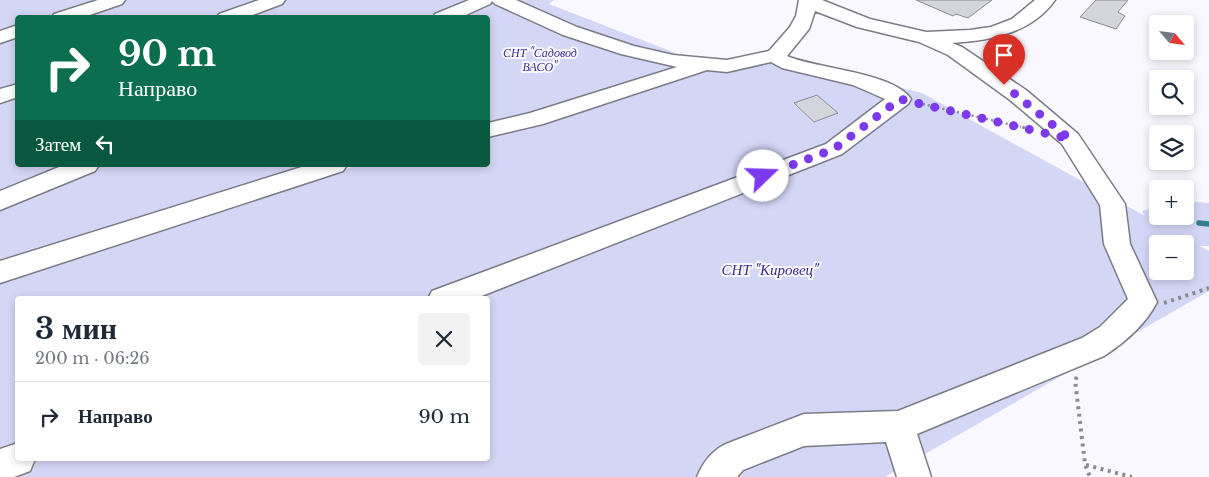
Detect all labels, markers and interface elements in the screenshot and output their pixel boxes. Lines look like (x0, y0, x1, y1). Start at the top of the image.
north arrow (1149, 15, 1194, 60)
map controls (1149, 15, 1194, 280)
text: 90 m (118, 32, 216, 75)
pin (983, 34, 1025, 85)
icon: right (35, 35, 100, 100)
icon: arrive (990, 41, 1018, 69)
park label: СНТ "Садовод ВАСО" (503, 45, 577, 74)
button: search (1149, 70, 1194, 115)
text: Направо (118, 75, 197, 102)
button: layers (1149, 125, 1194, 170)
icon: left (91, 130, 119, 158)
text: Затем (35, 133, 81, 156)
position arrow (736, 149, 788, 201)
button: + (1149, 180, 1194, 225)
button: − (1149, 235, 1194, 280)
park label: СНТ "Кировец" (722, 260, 820, 279)
text: 3 мин (35, 310, 117, 347)
button: close (418, 313, 470, 365)
text: 200 m · 06:26 (35, 348, 150, 368)
icon: right (35, 403, 63, 431)
text: Направо (78, 405, 153, 428)
text: 90 m (418, 405, 470, 428)

